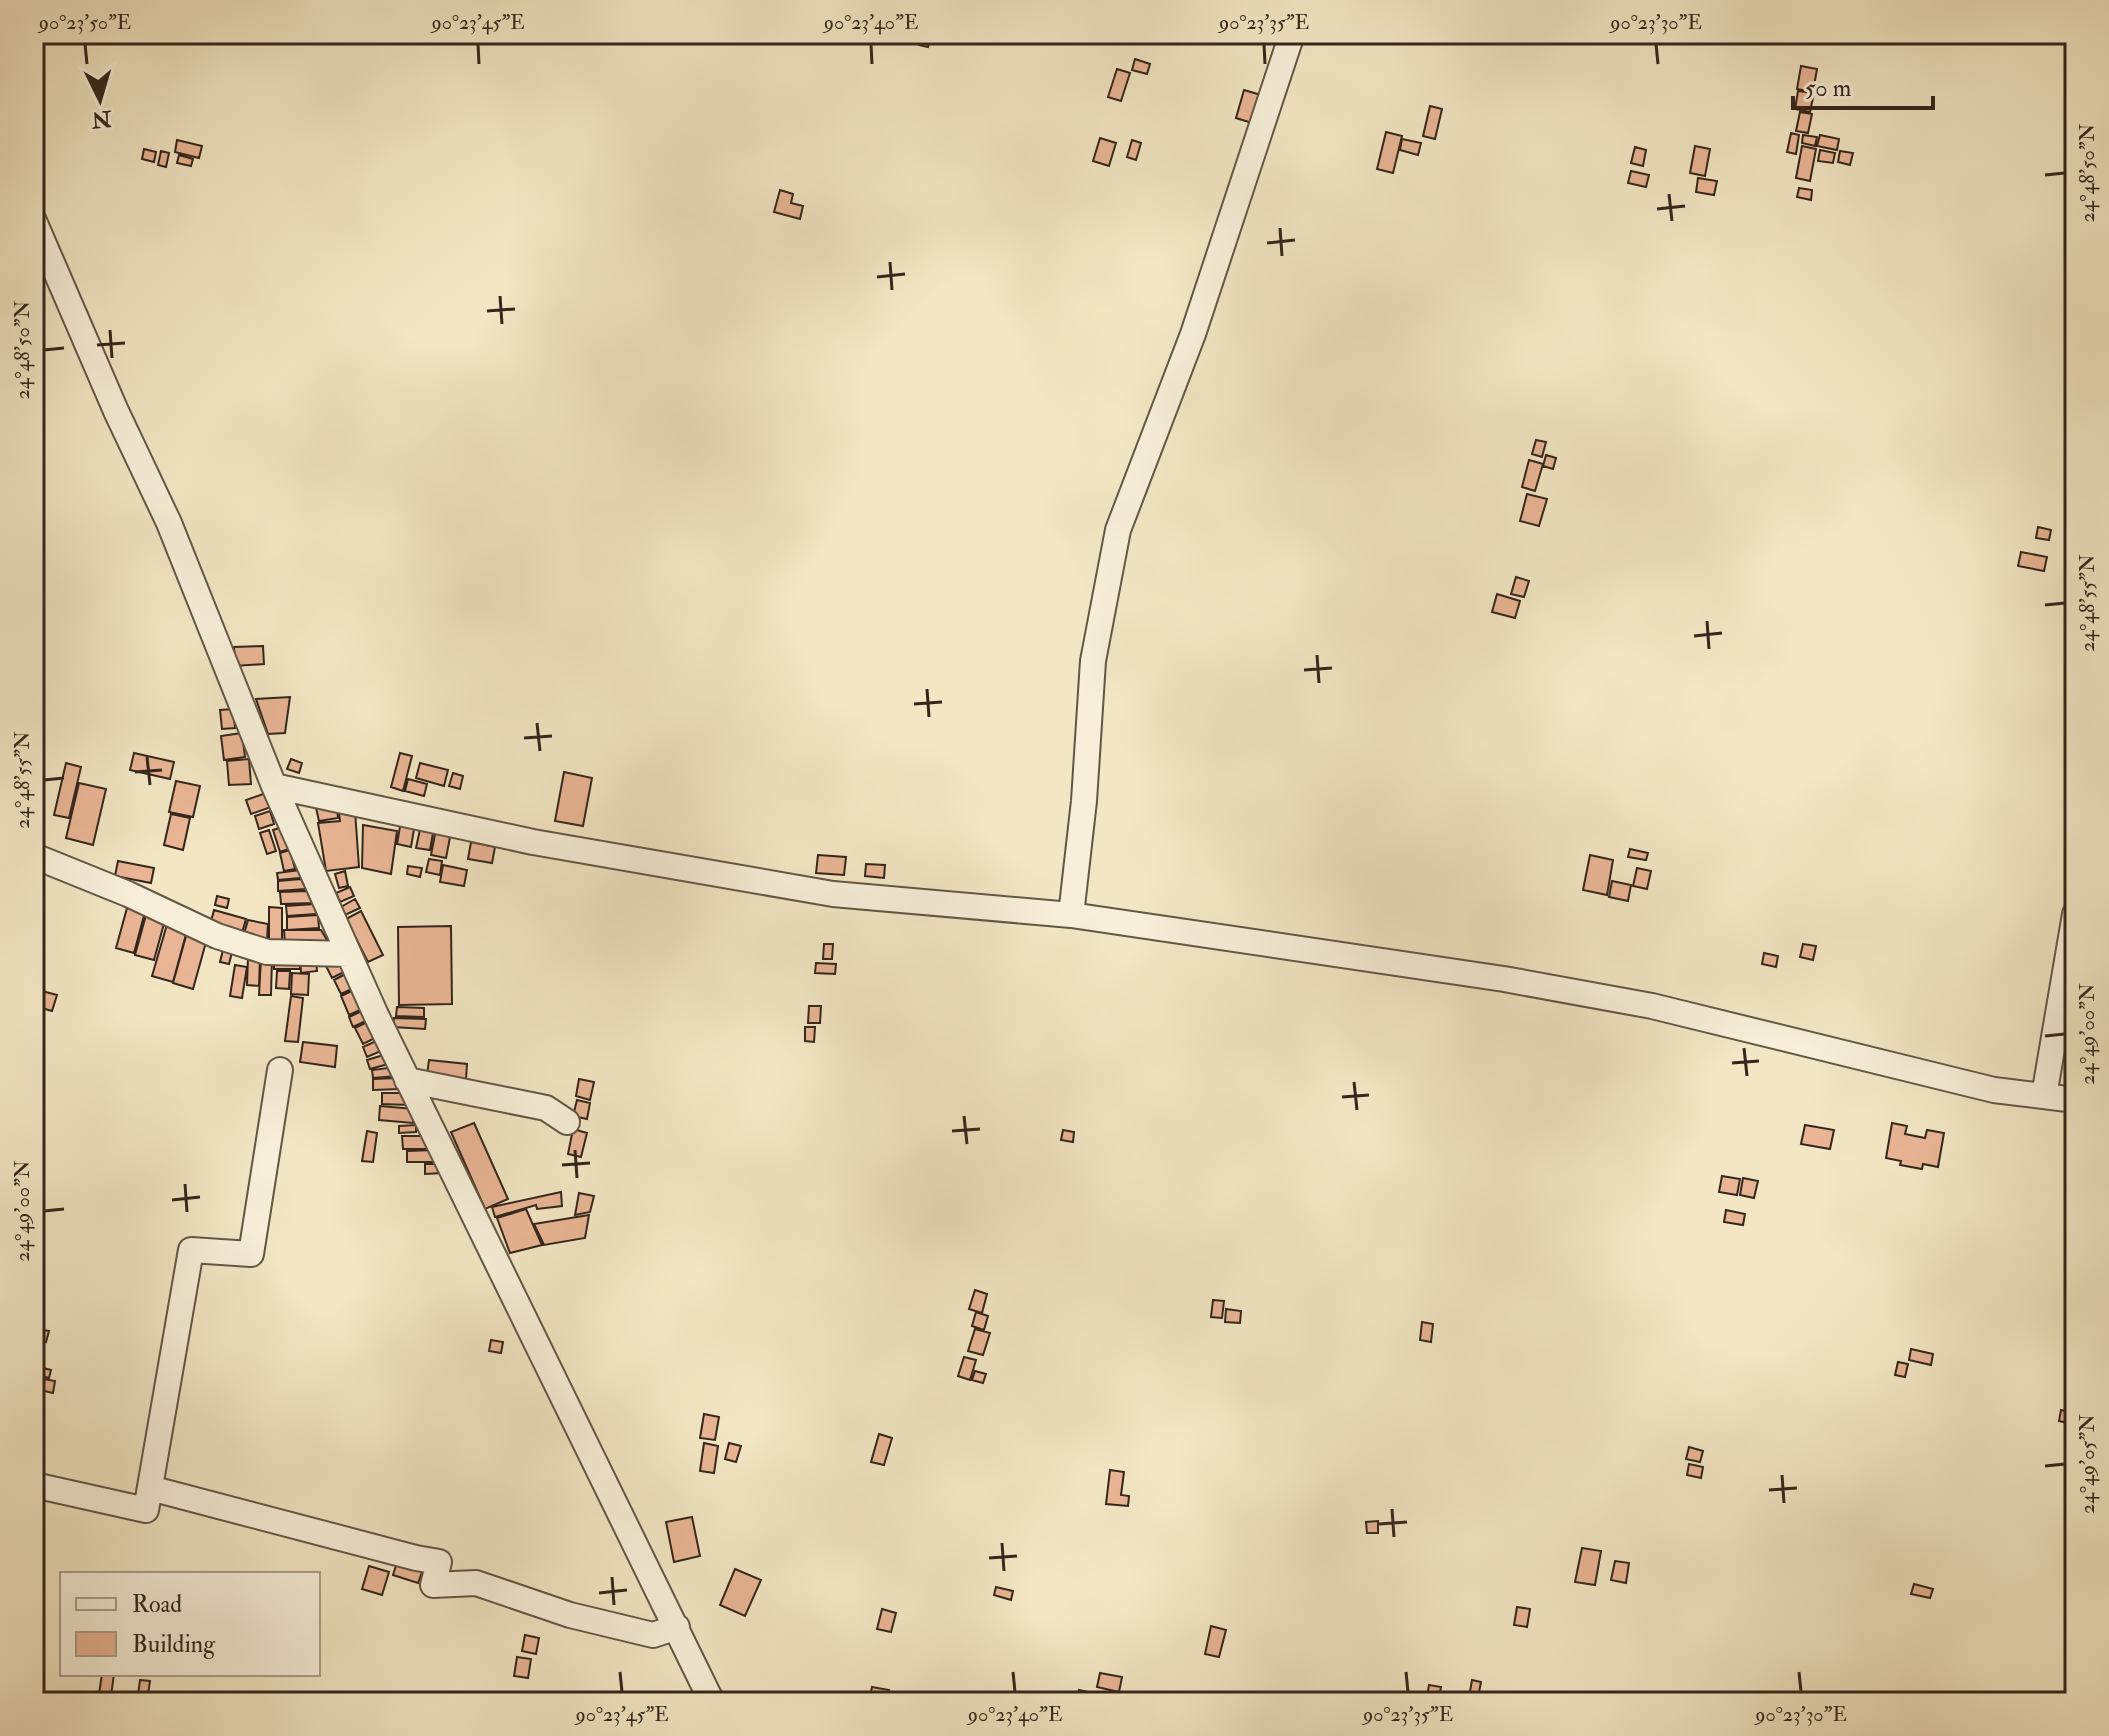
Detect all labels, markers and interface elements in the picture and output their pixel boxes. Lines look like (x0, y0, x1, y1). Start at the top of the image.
text: 90°23'50"E (37, 10, 131, 35)
text: 90°23'45"E (429, 10, 525, 35)
text: 90°23'40"E (822, 10, 918, 35)
text: 90°23'35"E (1217, 10, 1309, 35)
text: 90°23'30"E (1608, 10, 1702, 35)
north arrow (60, 60, 140, 140)
scale bar (1793, 60, 1933, 110)
text: 50 m (1805, 73, 1852, 104)
text: N (90, 104, 114, 134)
text: 24°48'50"N (2075, 124, 2100, 222)
text: 24°48'50"N (10, 301, 35, 399)
text: 24°48'55"N (2075, 554, 2100, 652)
text: 24°48'55"N (10, 731, 35, 829)
text: 24°49'00"N (2075, 983, 2100, 1085)
text: 24°49'00"N (10, 1160, 35, 1262)
text: 24°49'05"N (2075, 1414, 2100, 1514)
legend (60, 1572, 320, 1676)
text: Road (132, 1589, 182, 1620)
text: Building (132, 1629, 216, 1660)
text: 90°23'45"E (573, 1702, 669, 1727)
text: 90°23'40"E (966, 1702, 1062, 1727)
text: 90°23'35"E (1361, 1702, 1453, 1727)
text: 90°23'30"E (1753, 1702, 1847, 1727)

